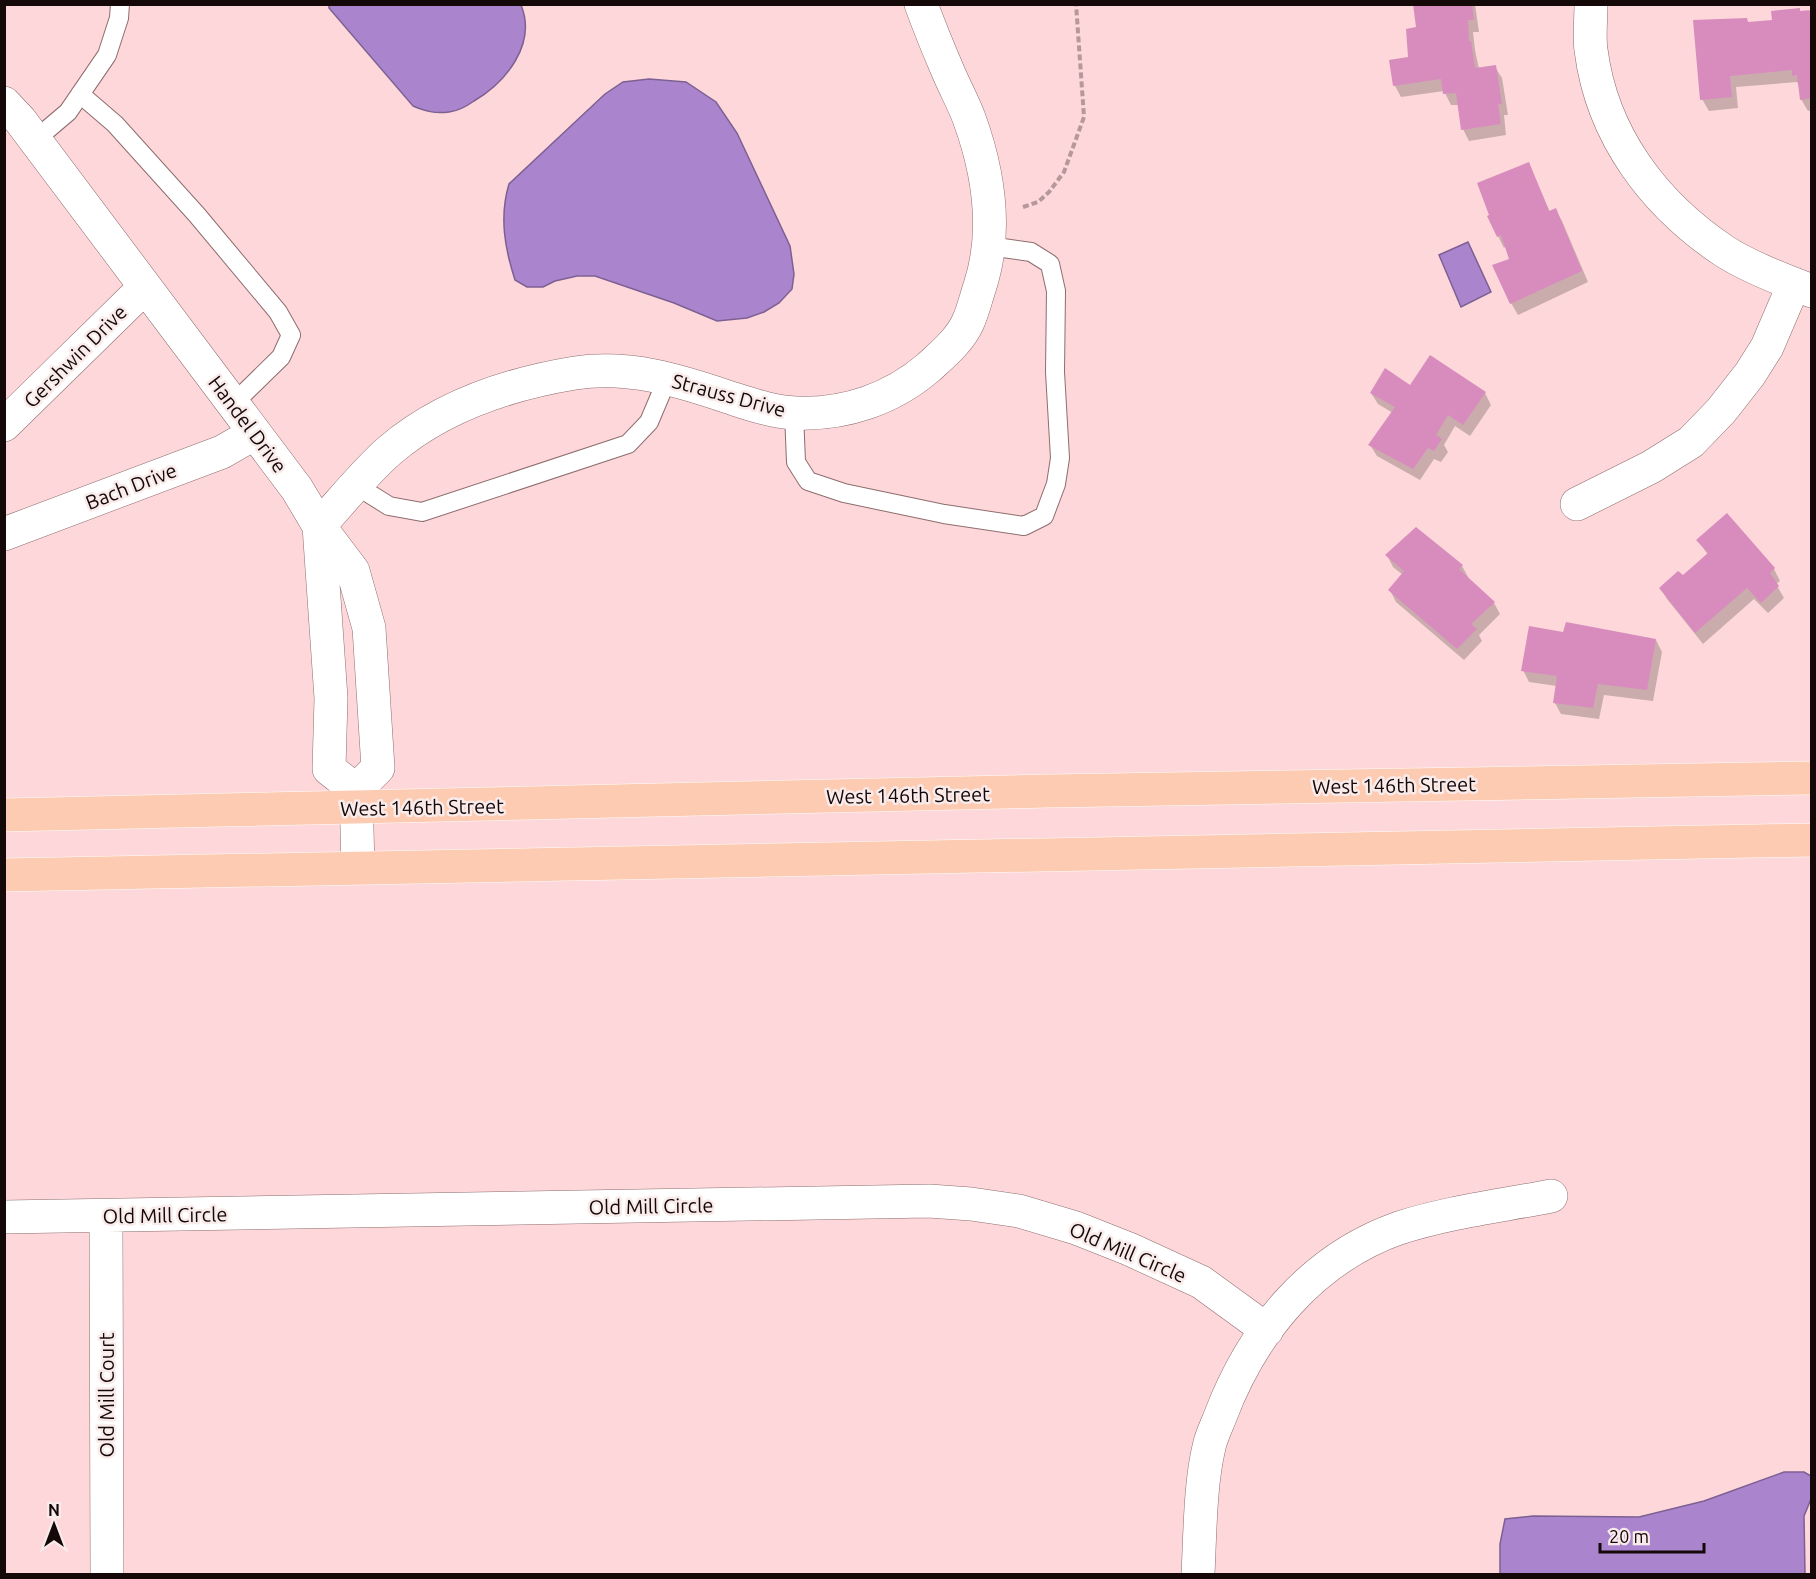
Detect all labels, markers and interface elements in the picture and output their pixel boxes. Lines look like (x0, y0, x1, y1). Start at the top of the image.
street label: Gershwin Drive (19, 300, 131, 412)
street label: Strauss Drive (670, 369, 788, 421)
street label: Handel Drive (204, 371, 292, 477)
street label: Bach Drive (82, 458, 180, 514)
street label: West 146th Street (1312, 772, 1476, 798)
street label: West 146th Street (826, 782, 990, 808)
street label: West 146th Street (340, 794, 504, 820)
street label: Old Mill Circle (589, 1193, 713, 1219)
street label: Old Mill Circle (103, 1202, 227, 1228)
street label: Old Mill Circle (1066, 1217, 1190, 1287)
street label: Old Mill Court (95, 1332, 118, 1458)
north arrow (24, 1495, 84, 1555)
text: N (48, 1501, 60, 1519)
scale bar (1600, 1516, 1704, 1554)
text: 20 m (1609, 1526, 1649, 1546)

